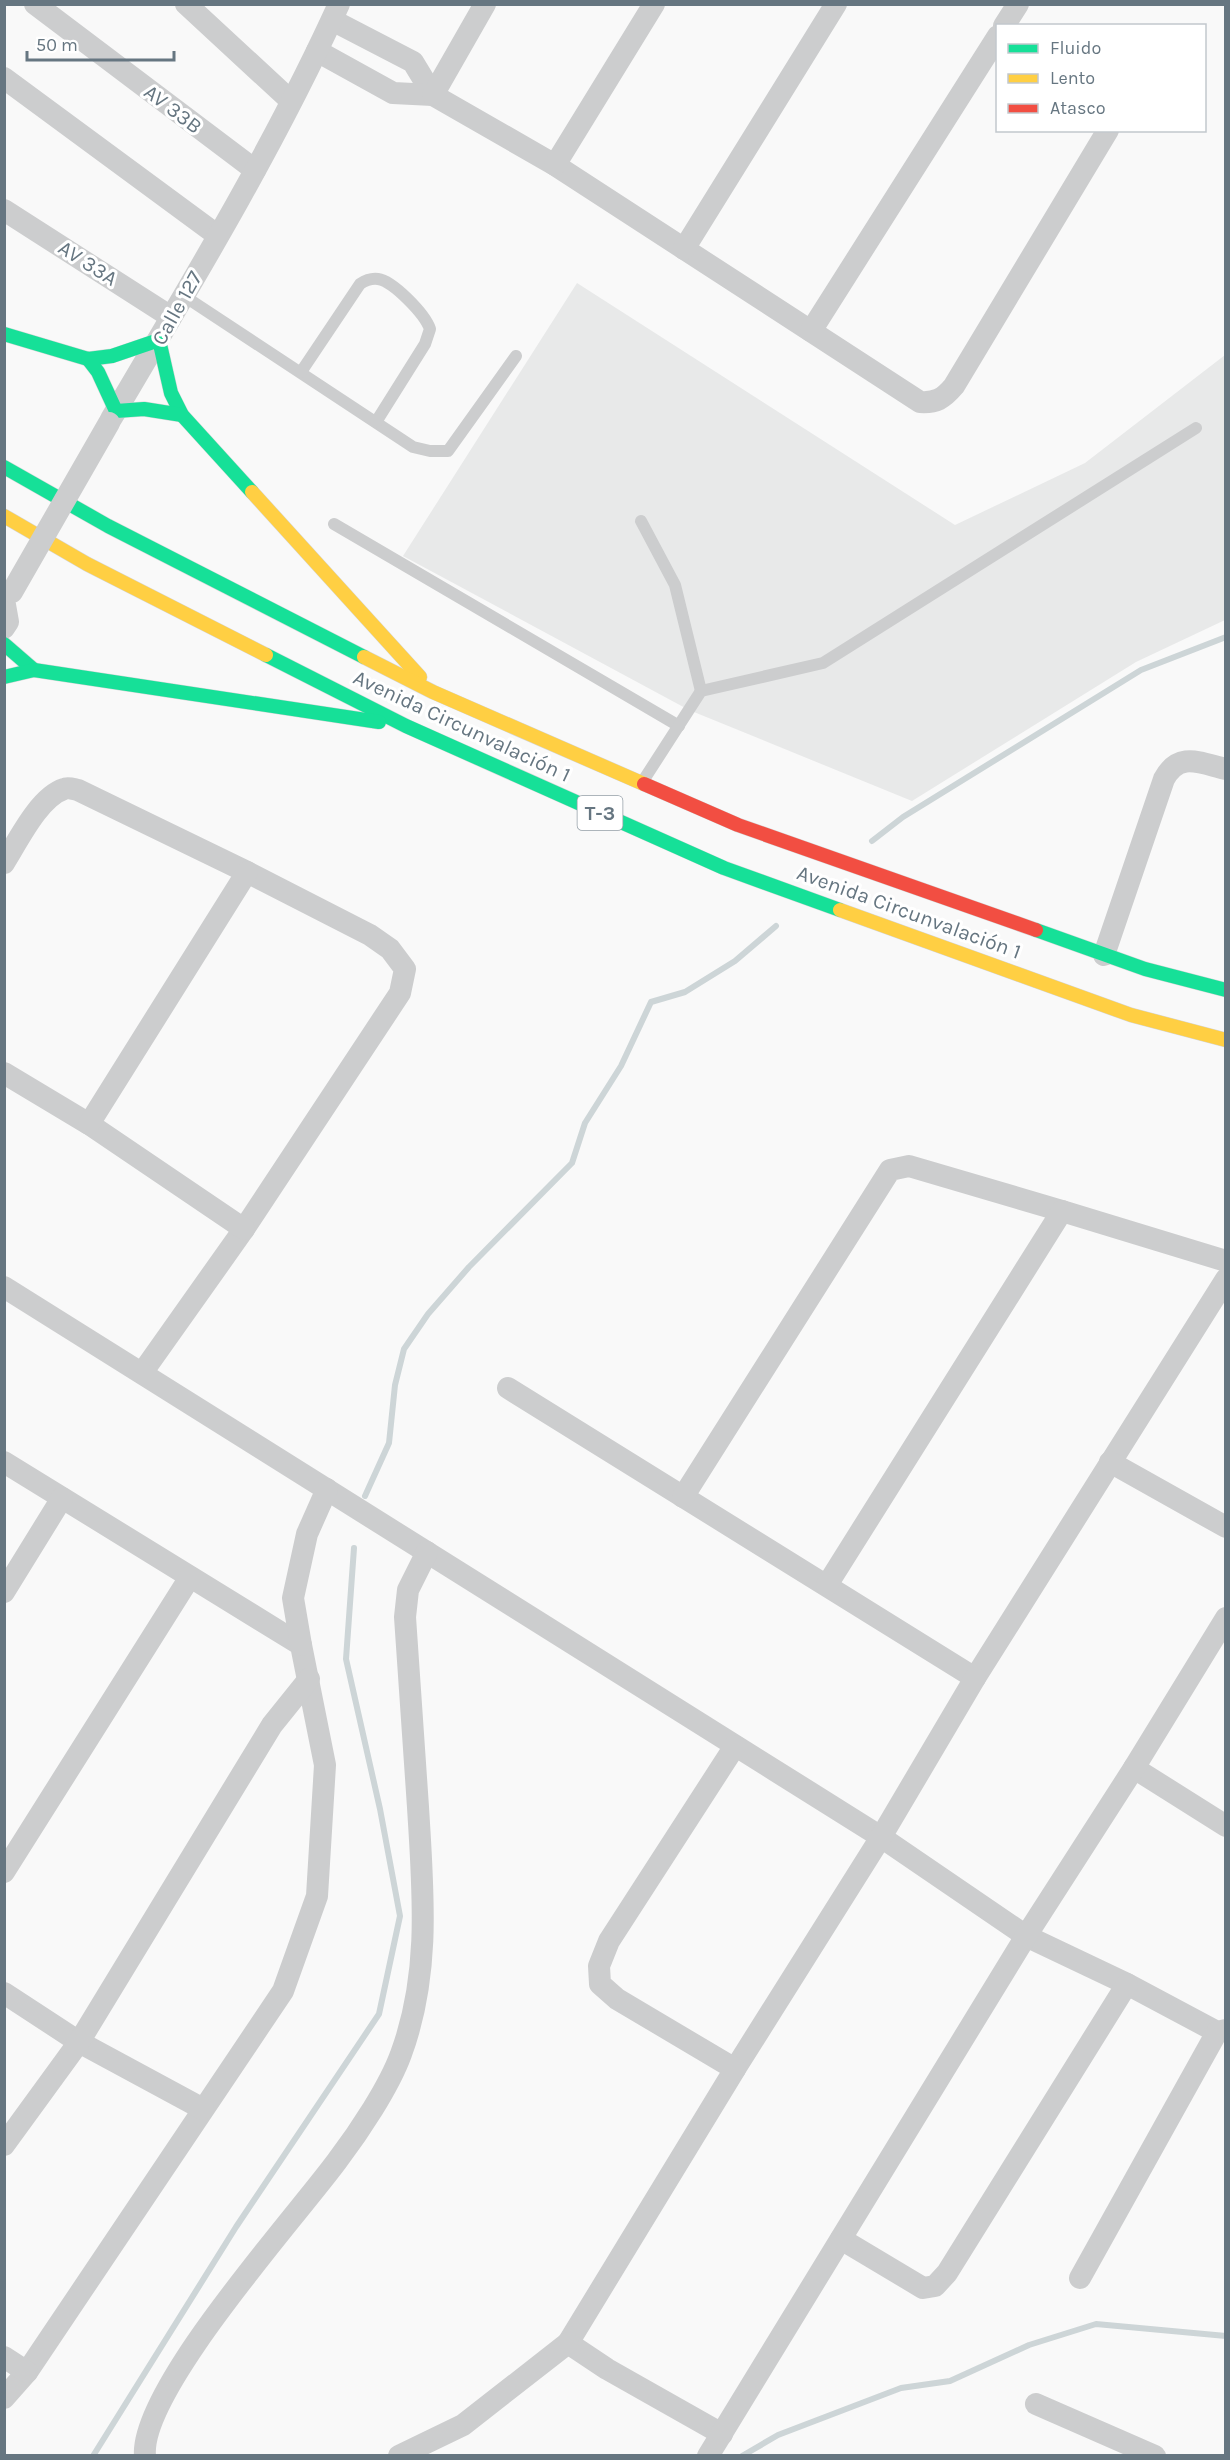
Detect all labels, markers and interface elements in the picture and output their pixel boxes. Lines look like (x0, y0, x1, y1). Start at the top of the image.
scale bar (27, 24, 174, 62)
legend (996, 24, 1206, 132)
text: 50 m (36, 34, 78, 56)
text: Fluido (1050, 37, 1101, 59)
text: Lento (1050, 67, 1095, 89)
street label: AV 33B (139, 80, 207, 138)
text: Atasco (1050, 97, 1106, 119)
street label: AV 33A (54, 235, 122, 291)
street label: Calle 127 (147, 267, 207, 349)
street label: Avenida Circunvalación 1 (350, 665, 574, 787)
road number: T-3 (578, 796, 622, 830)
street label: Avenida Circunvalación 1 (794, 860, 1024, 964)

